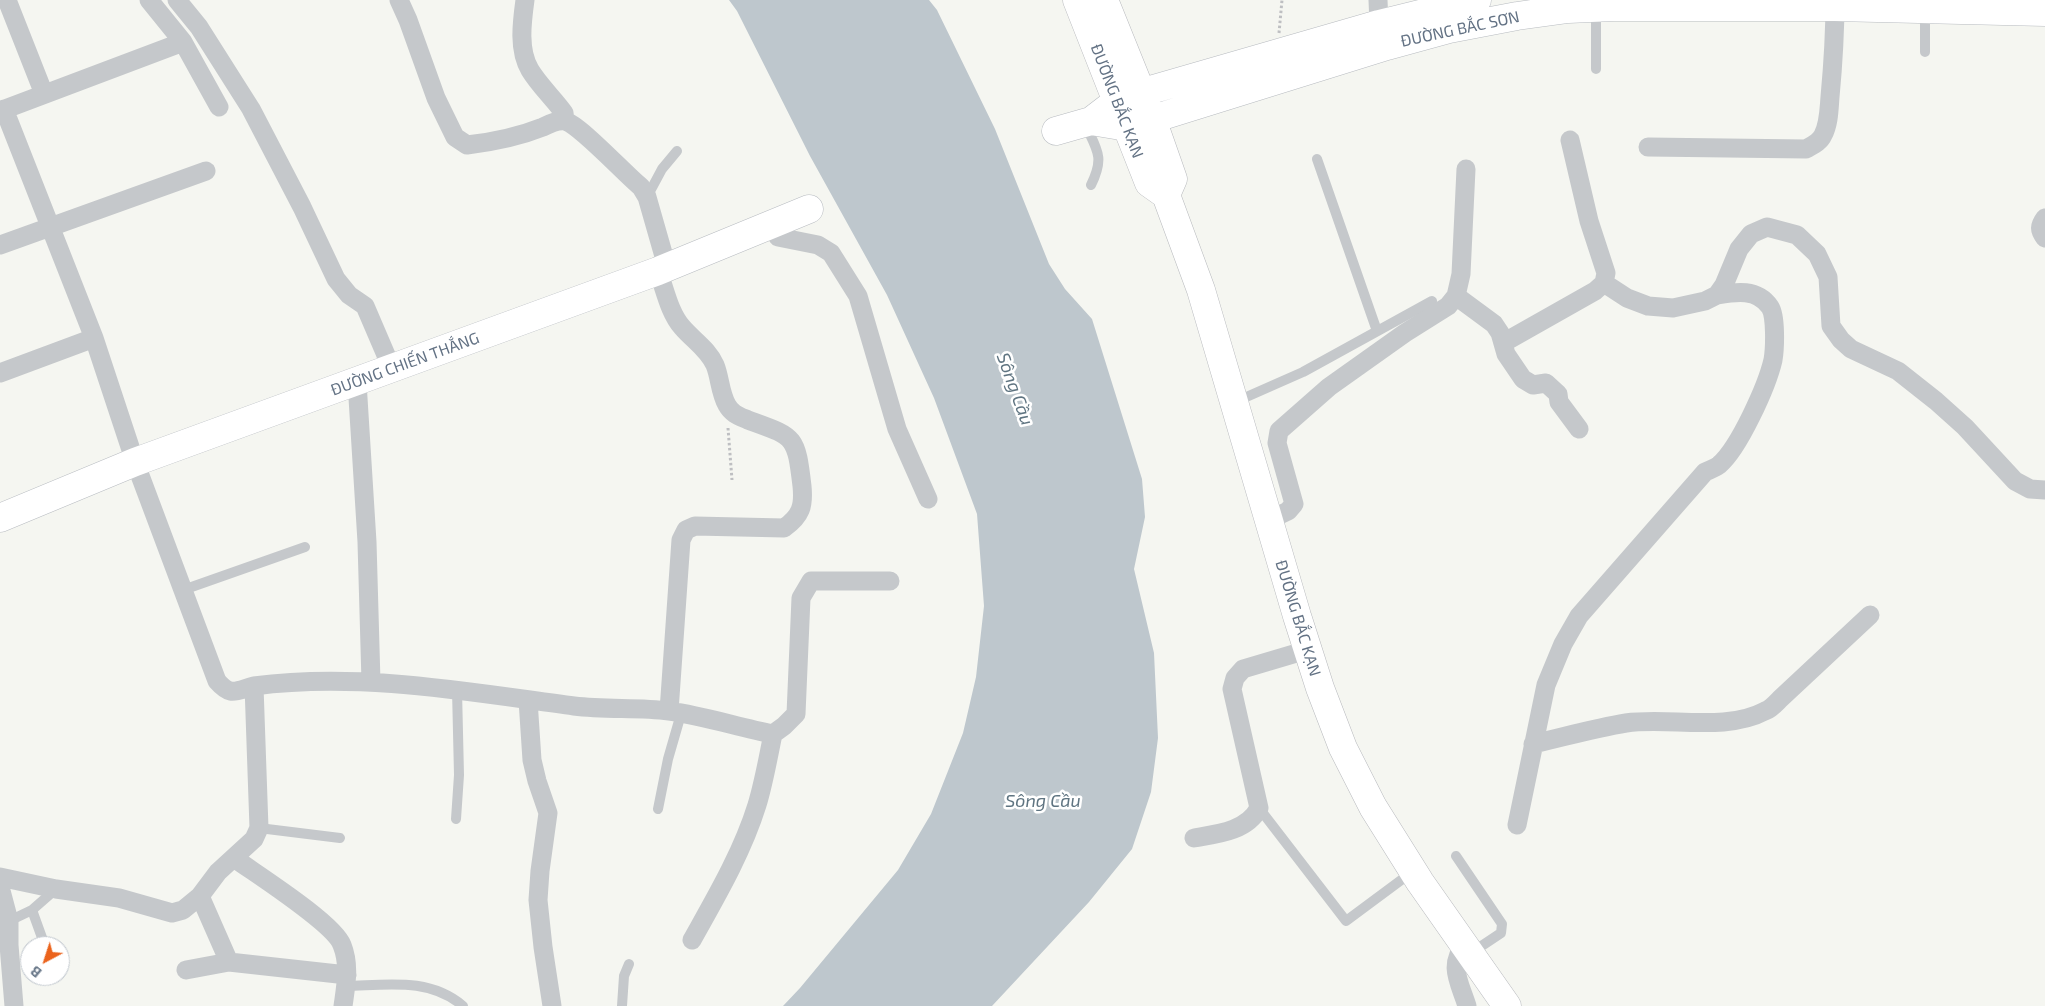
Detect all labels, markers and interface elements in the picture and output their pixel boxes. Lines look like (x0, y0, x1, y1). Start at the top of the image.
street label: ĐƯỜNG BẮC SƠN (1399, 7, 1521, 51)
street label: ĐƯỜNG BẮC KẠN (1086, 41, 1148, 161)
street label: ĐƯỜNG CHIẾN THẮNG (328, 328, 482, 400)
water label: Sông Cầu (992, 350, 1038, 428)
street label: ĐƯỜNG BẮC KẠN (1271, 558, 1325, 678)
water label: Sông Cầu (1005, 790, 1081, 812)
north arrow (20, 936, 70, 986)
text: B (27, 963, 45, 982)

